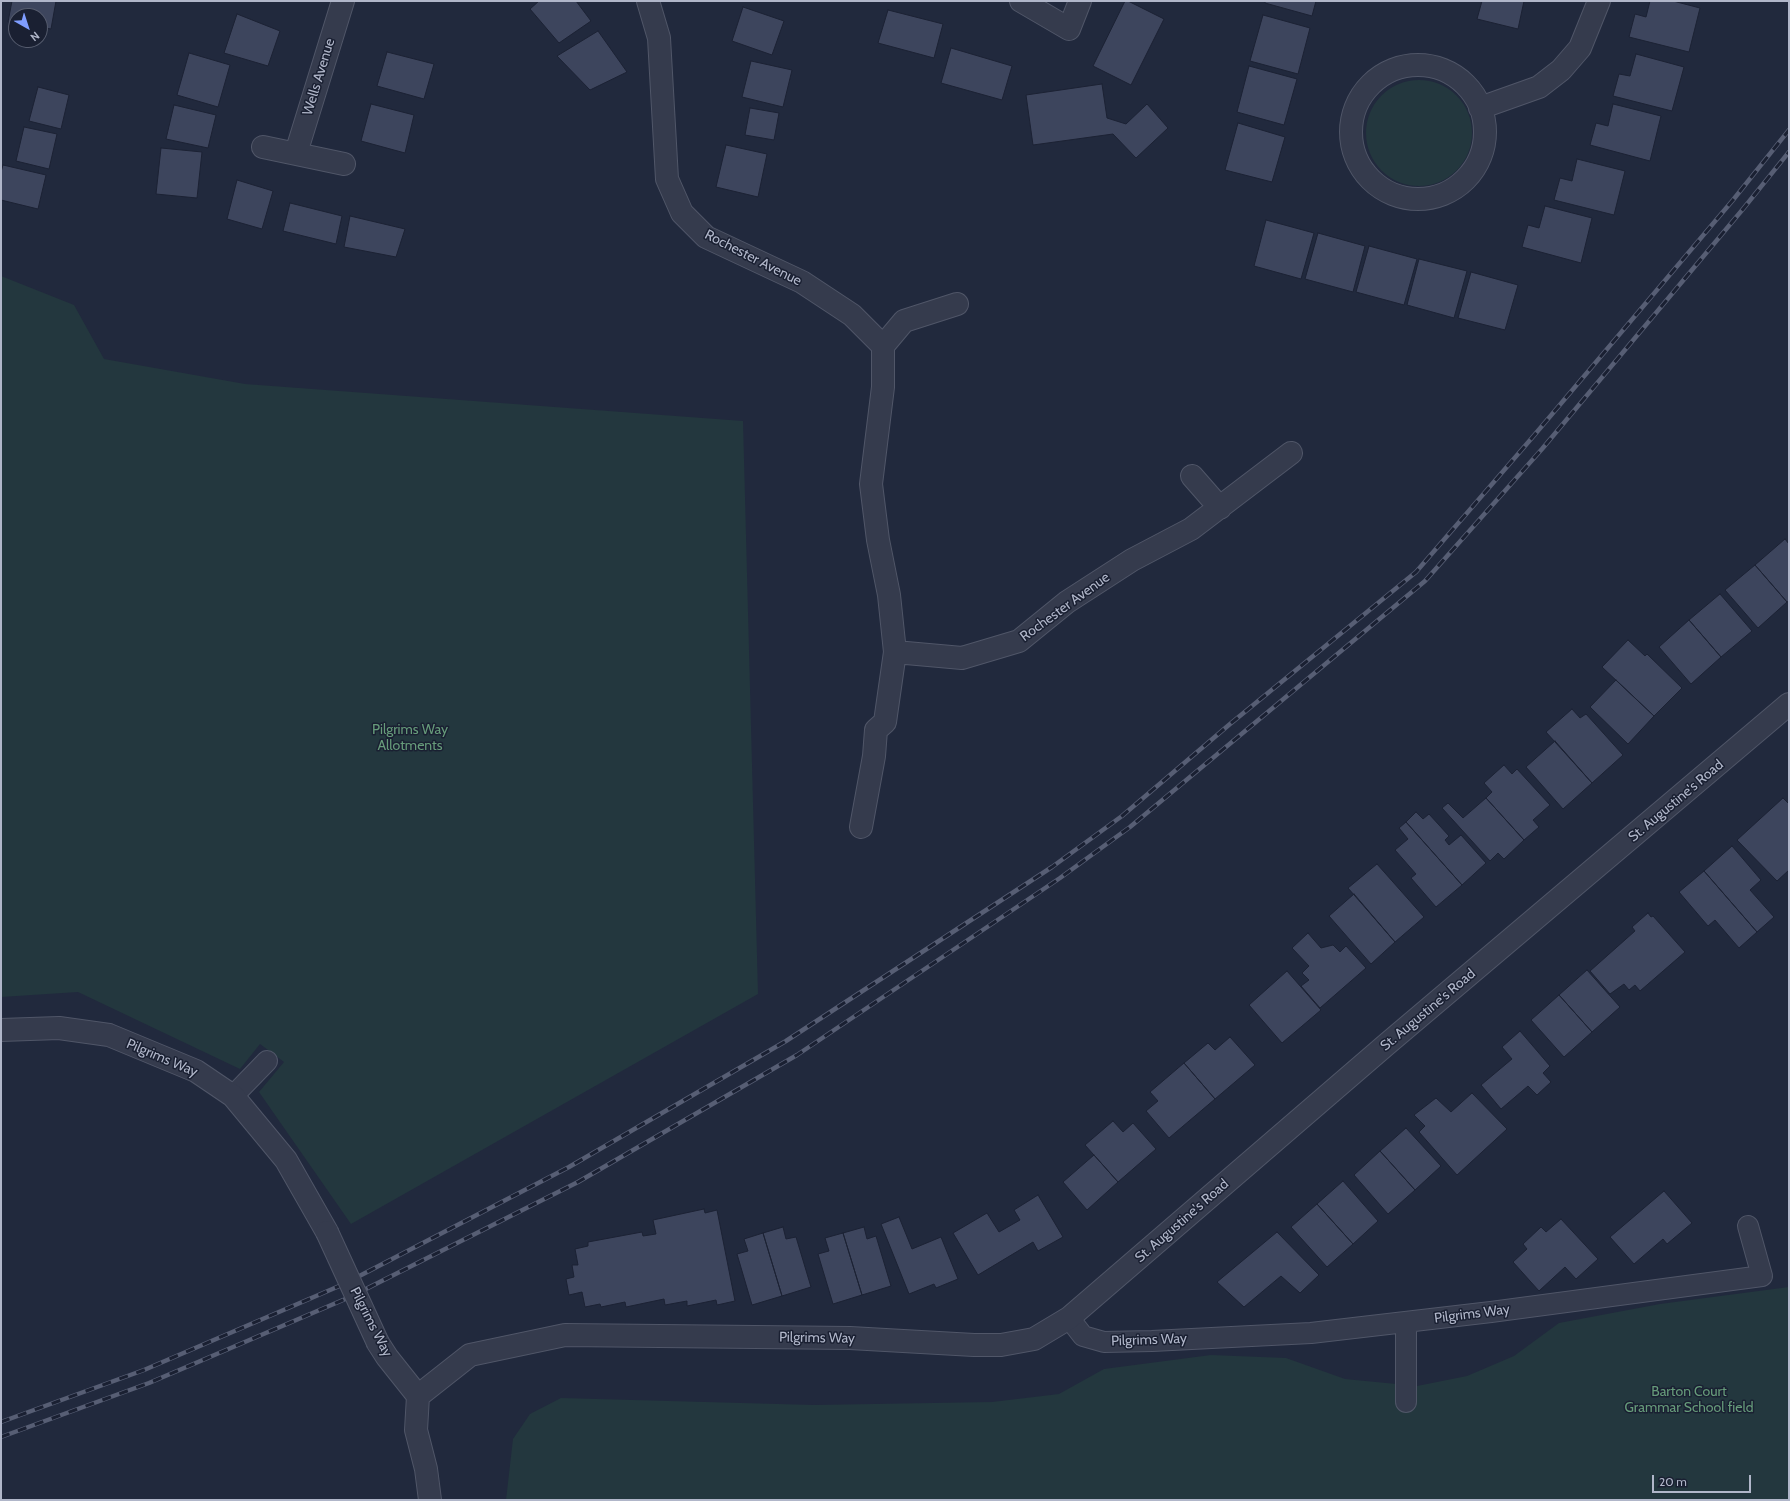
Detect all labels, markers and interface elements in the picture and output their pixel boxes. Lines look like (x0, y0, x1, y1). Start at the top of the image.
north arrow (8, 8, 48, 48)
text: N (27, 29, 42, 44)
street label: Wells Avenue (299, 36, 339, 118)
street label: Rochester Avenue (702, 226, 804, 290)
street label: Rochester Avenue (1017, 569, 1113, 645)
park label: Pilgrims Way Allotments (372, 722, 448, 754)
street label: St. Augustine's Road (1625, 756, 1727, 846)
street label: St. Augustine's Road (1377, 965, 1479, 1055)
street label: Pilgrims Way (124, 1035, 200, 1081)
street label: St. Augustine's Road (1132, 1176, 1232, 1266)
street label: Pilgrims Way (346, 1284, 396, 1360)
street label: Pilgrims Way (1433, 1301, 1511, 1327)
street label: Pilgrims Way (779, 1329, 855, 1347)
street label: Pilgrims Way (1111, 1330, 1187, 1350)
park label: Barton Court Grammar School field (1625, 1384, 1753, 1416)
scale bar (1654, 1467, 1753, 1493)
text: 20 m (1659, 1474, 1687, 1489)

